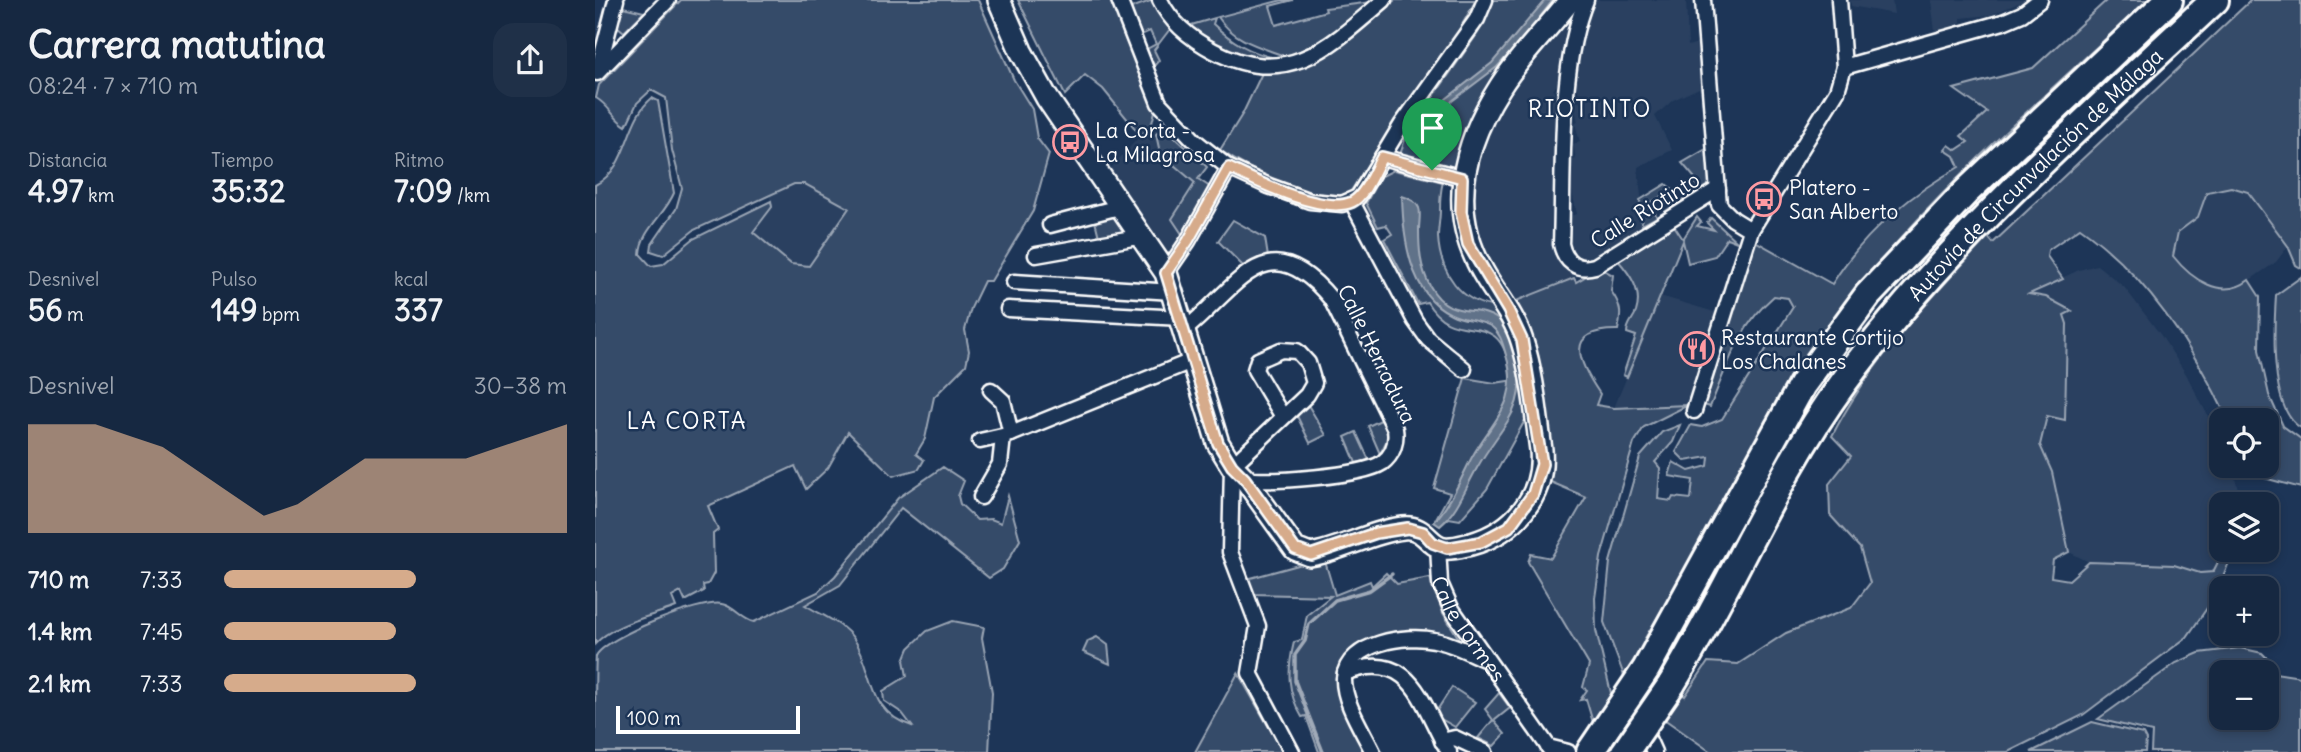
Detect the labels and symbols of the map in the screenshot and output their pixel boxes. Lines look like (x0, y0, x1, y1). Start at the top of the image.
street label: Autovía de Circunvalación de Málaga (1902, 42, 2168, 306)
district label: RIOTINTO (1528, 94, 1652, 123)
pin (1402, 98, 1462, 170)
place label: La Corta - La Milagrosa (1095, 117, 1215, 168)
bus stop icon: La Corta - La Milagrosa (1051, 123, 1089, 161)
street label: Calle Riotinto (1585, 166, 1705, 254)
place label: Platero - San Alberto (1789, 174, 1898, 225)
bus stop icon: Platero - San Alberto (1745, 180, 1783, 218)
street label: Calle Herradura (1332, 280, 1422, 428)
place label: Restaurante Cortijo Los Chalanes (1721, 324, 1904, 375)
restaurant icon: Restaurante Cortijo Los Chalanes (1678, 330, 1716, 368)
district label: LA CORTA (626, 406, 748, 435)
street label: Calle Tormes (1425, 572, 1512, 687)
scale bar (616, 703, 800, 735)

